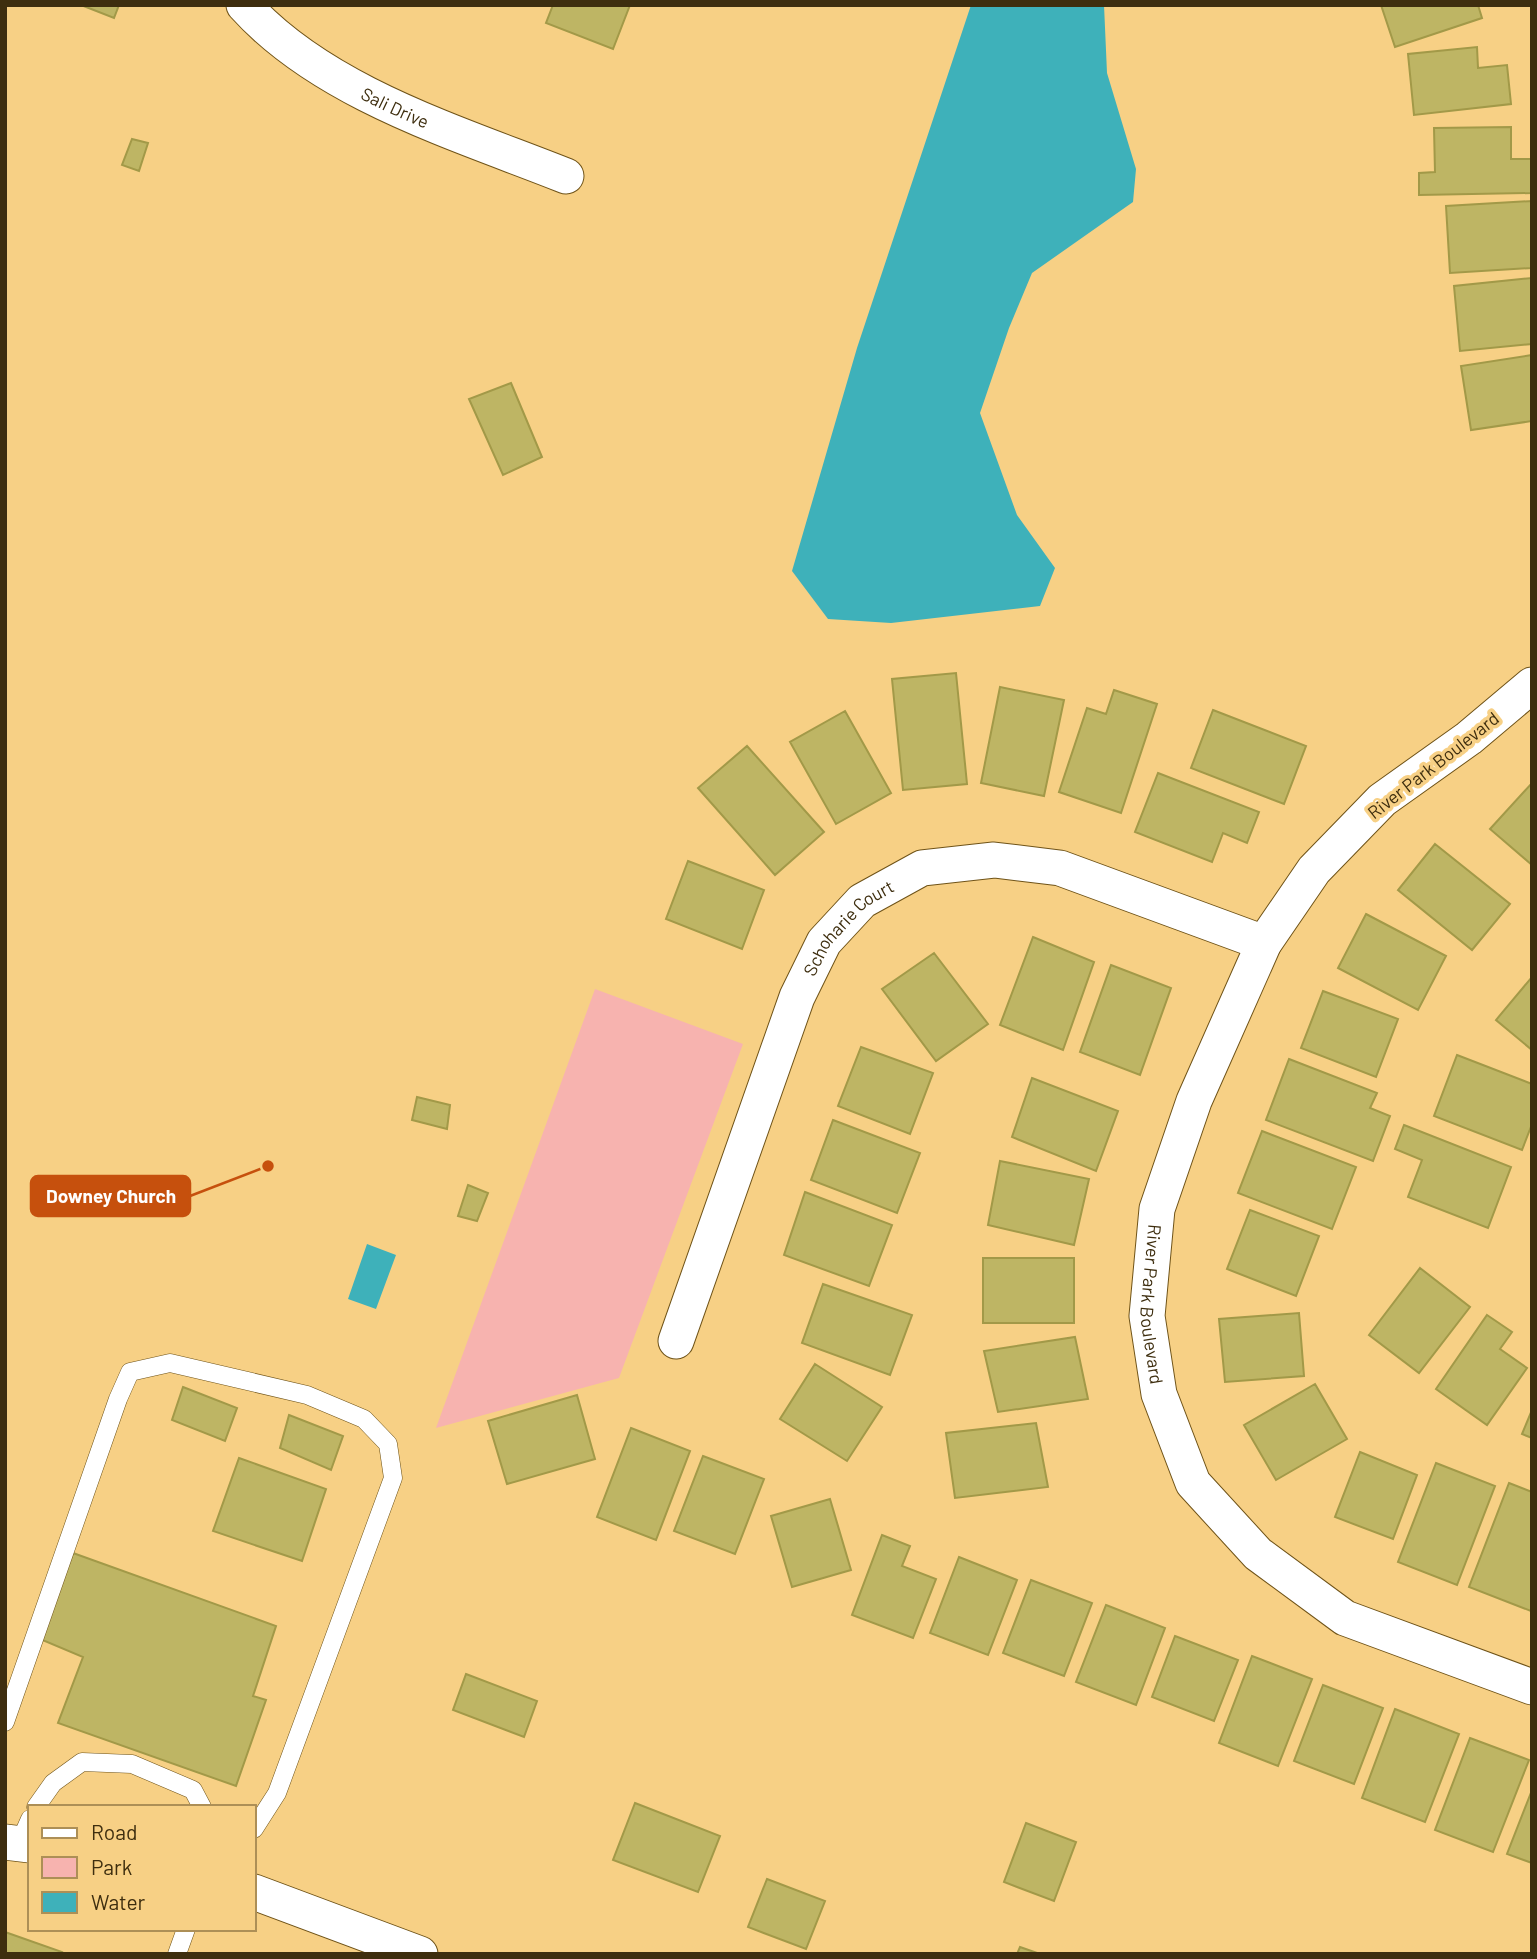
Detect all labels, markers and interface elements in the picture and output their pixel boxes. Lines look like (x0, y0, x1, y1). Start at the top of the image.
street label: Sali Drive (358, 82, 432, 132)
street label: River Park Boulevard (1363, 707, 1503, 823)
street label: Schoharie Court (798, 875, 897, 979)
callout: Downey Church (31, 1176, 190, 1216)
text: Downey Church (46, 1184, 176, 1207)
street label: River Park Boulevard (1136, 1223, 1168, 1386)
legend (28, 1805, 256, 1931)
text: Road (91, 1819, 137, 1844)
text: Park (91, 1854, 132, 1879)
text: Water (91, 1889, 146, 1914)

